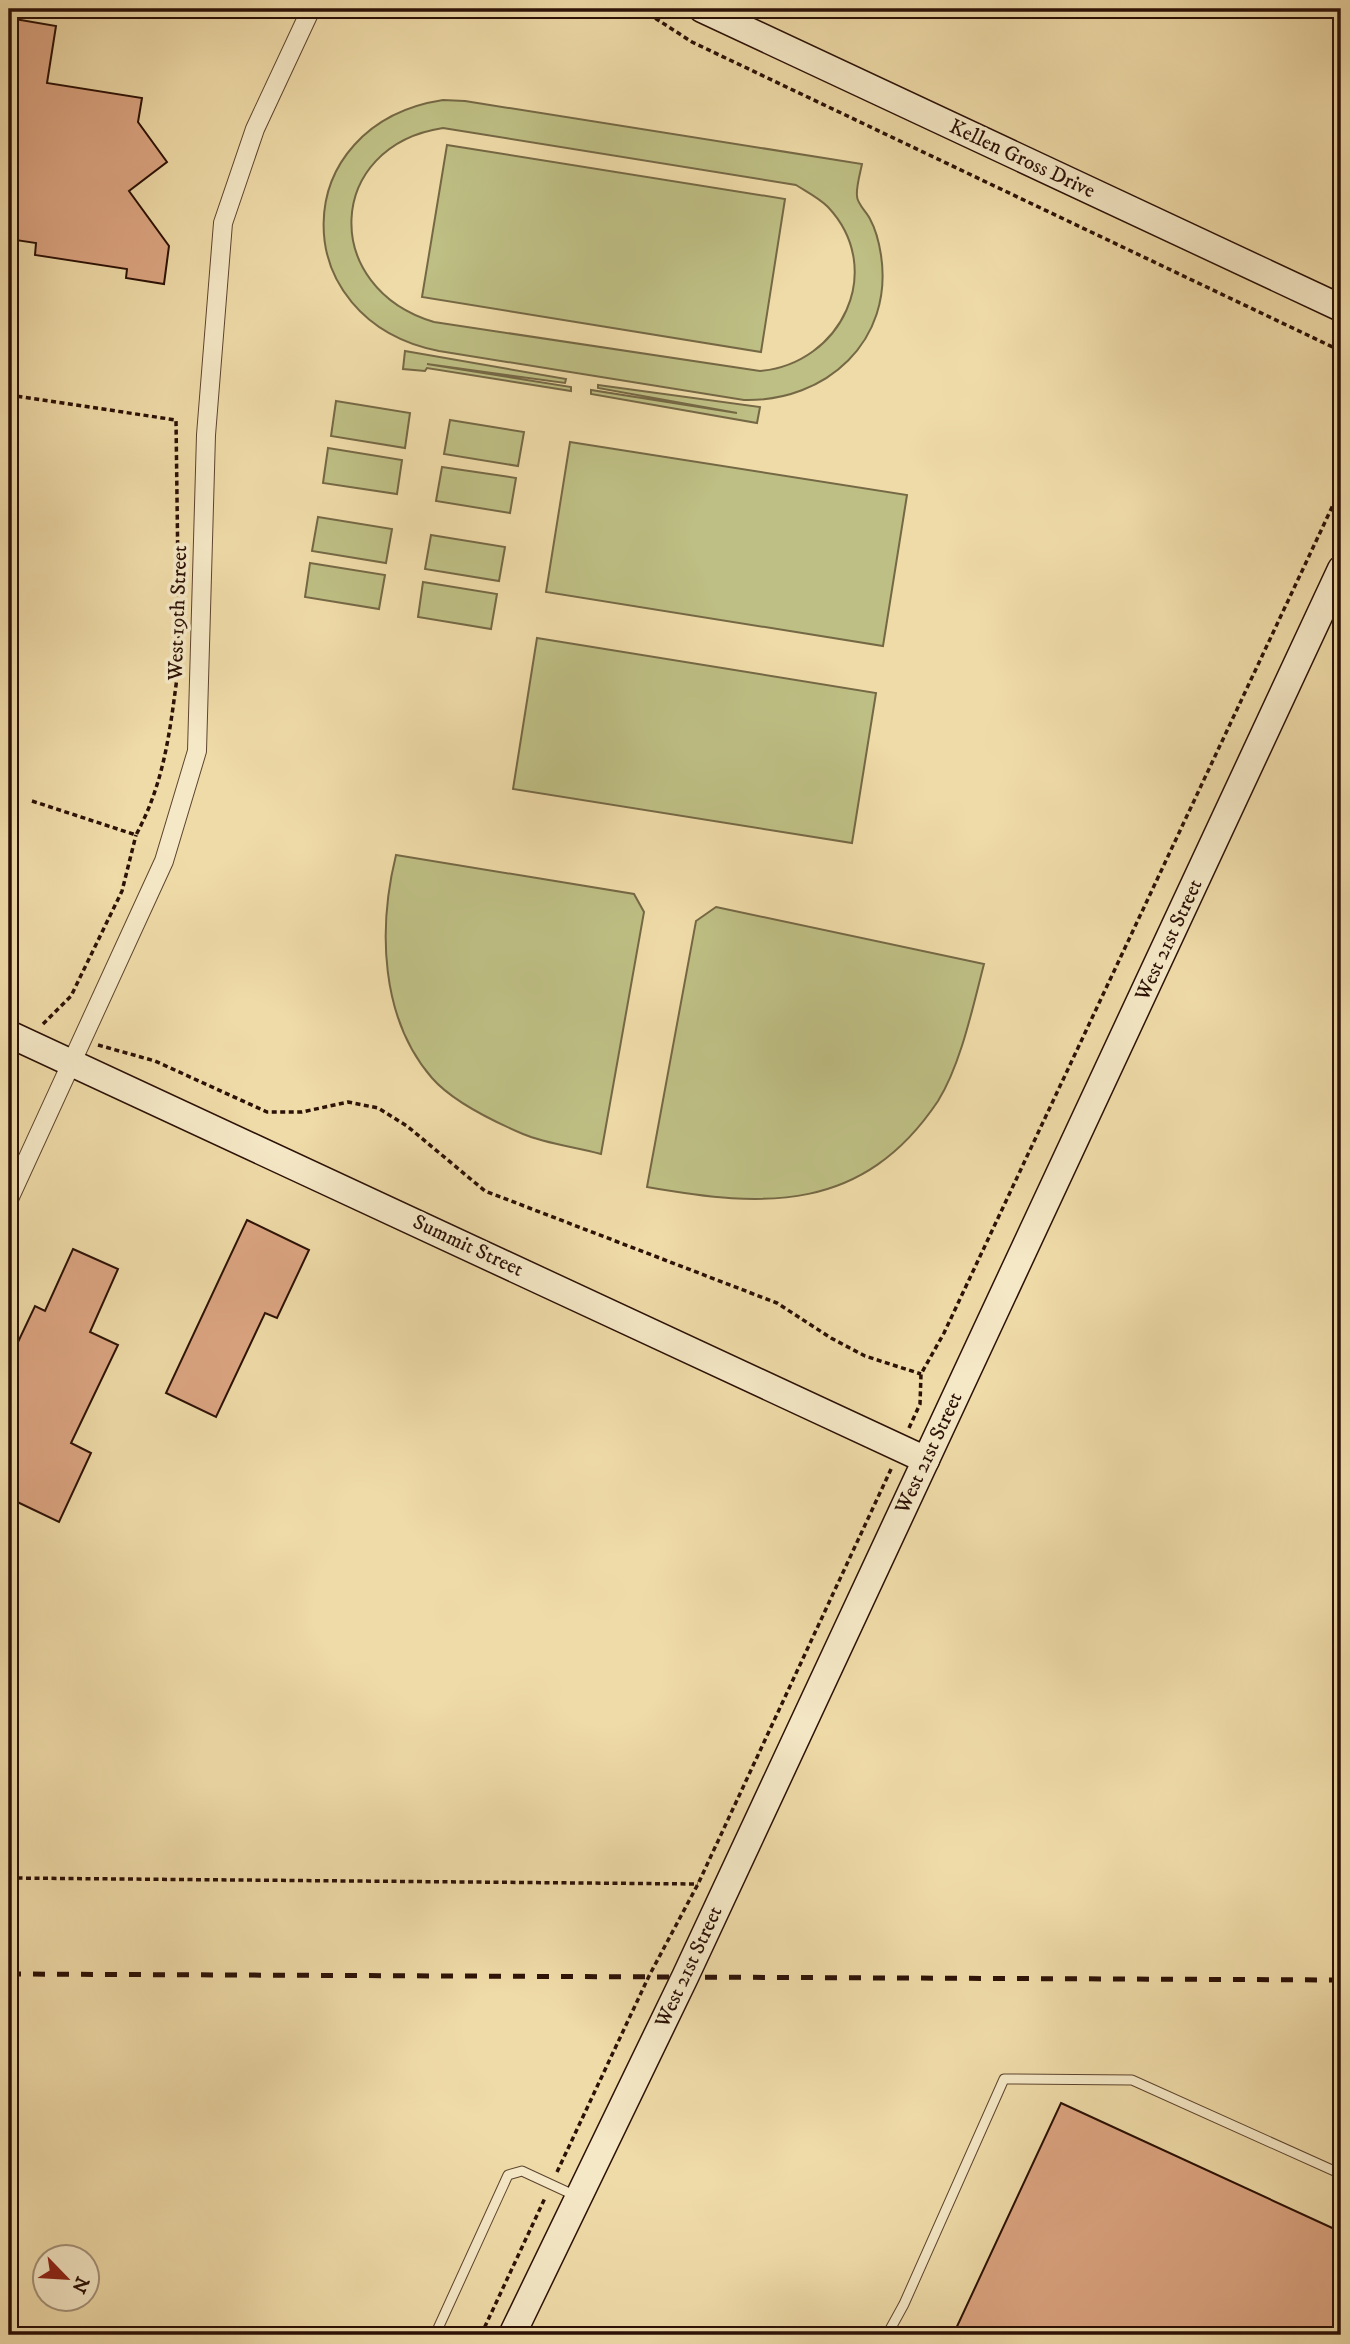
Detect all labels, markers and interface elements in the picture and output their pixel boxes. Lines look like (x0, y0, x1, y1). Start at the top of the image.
street label: Kellen Gross Drive (945, 114, 1099, 204)
street label: West 19th Street (163, 545, 193, 682)
street label: West 21st Street (1129, 875, 1209, 1006)
street label: Summit Street (409, 1209, 528, 1283)
street label: West 21st Street (889, 1388, 969, 1519)
street label: West 21st Street (649, 1902, 729, 2033)
north arrow (32, 2242, 102, 2312)
text: N (66, 2273, 94, 2297)

